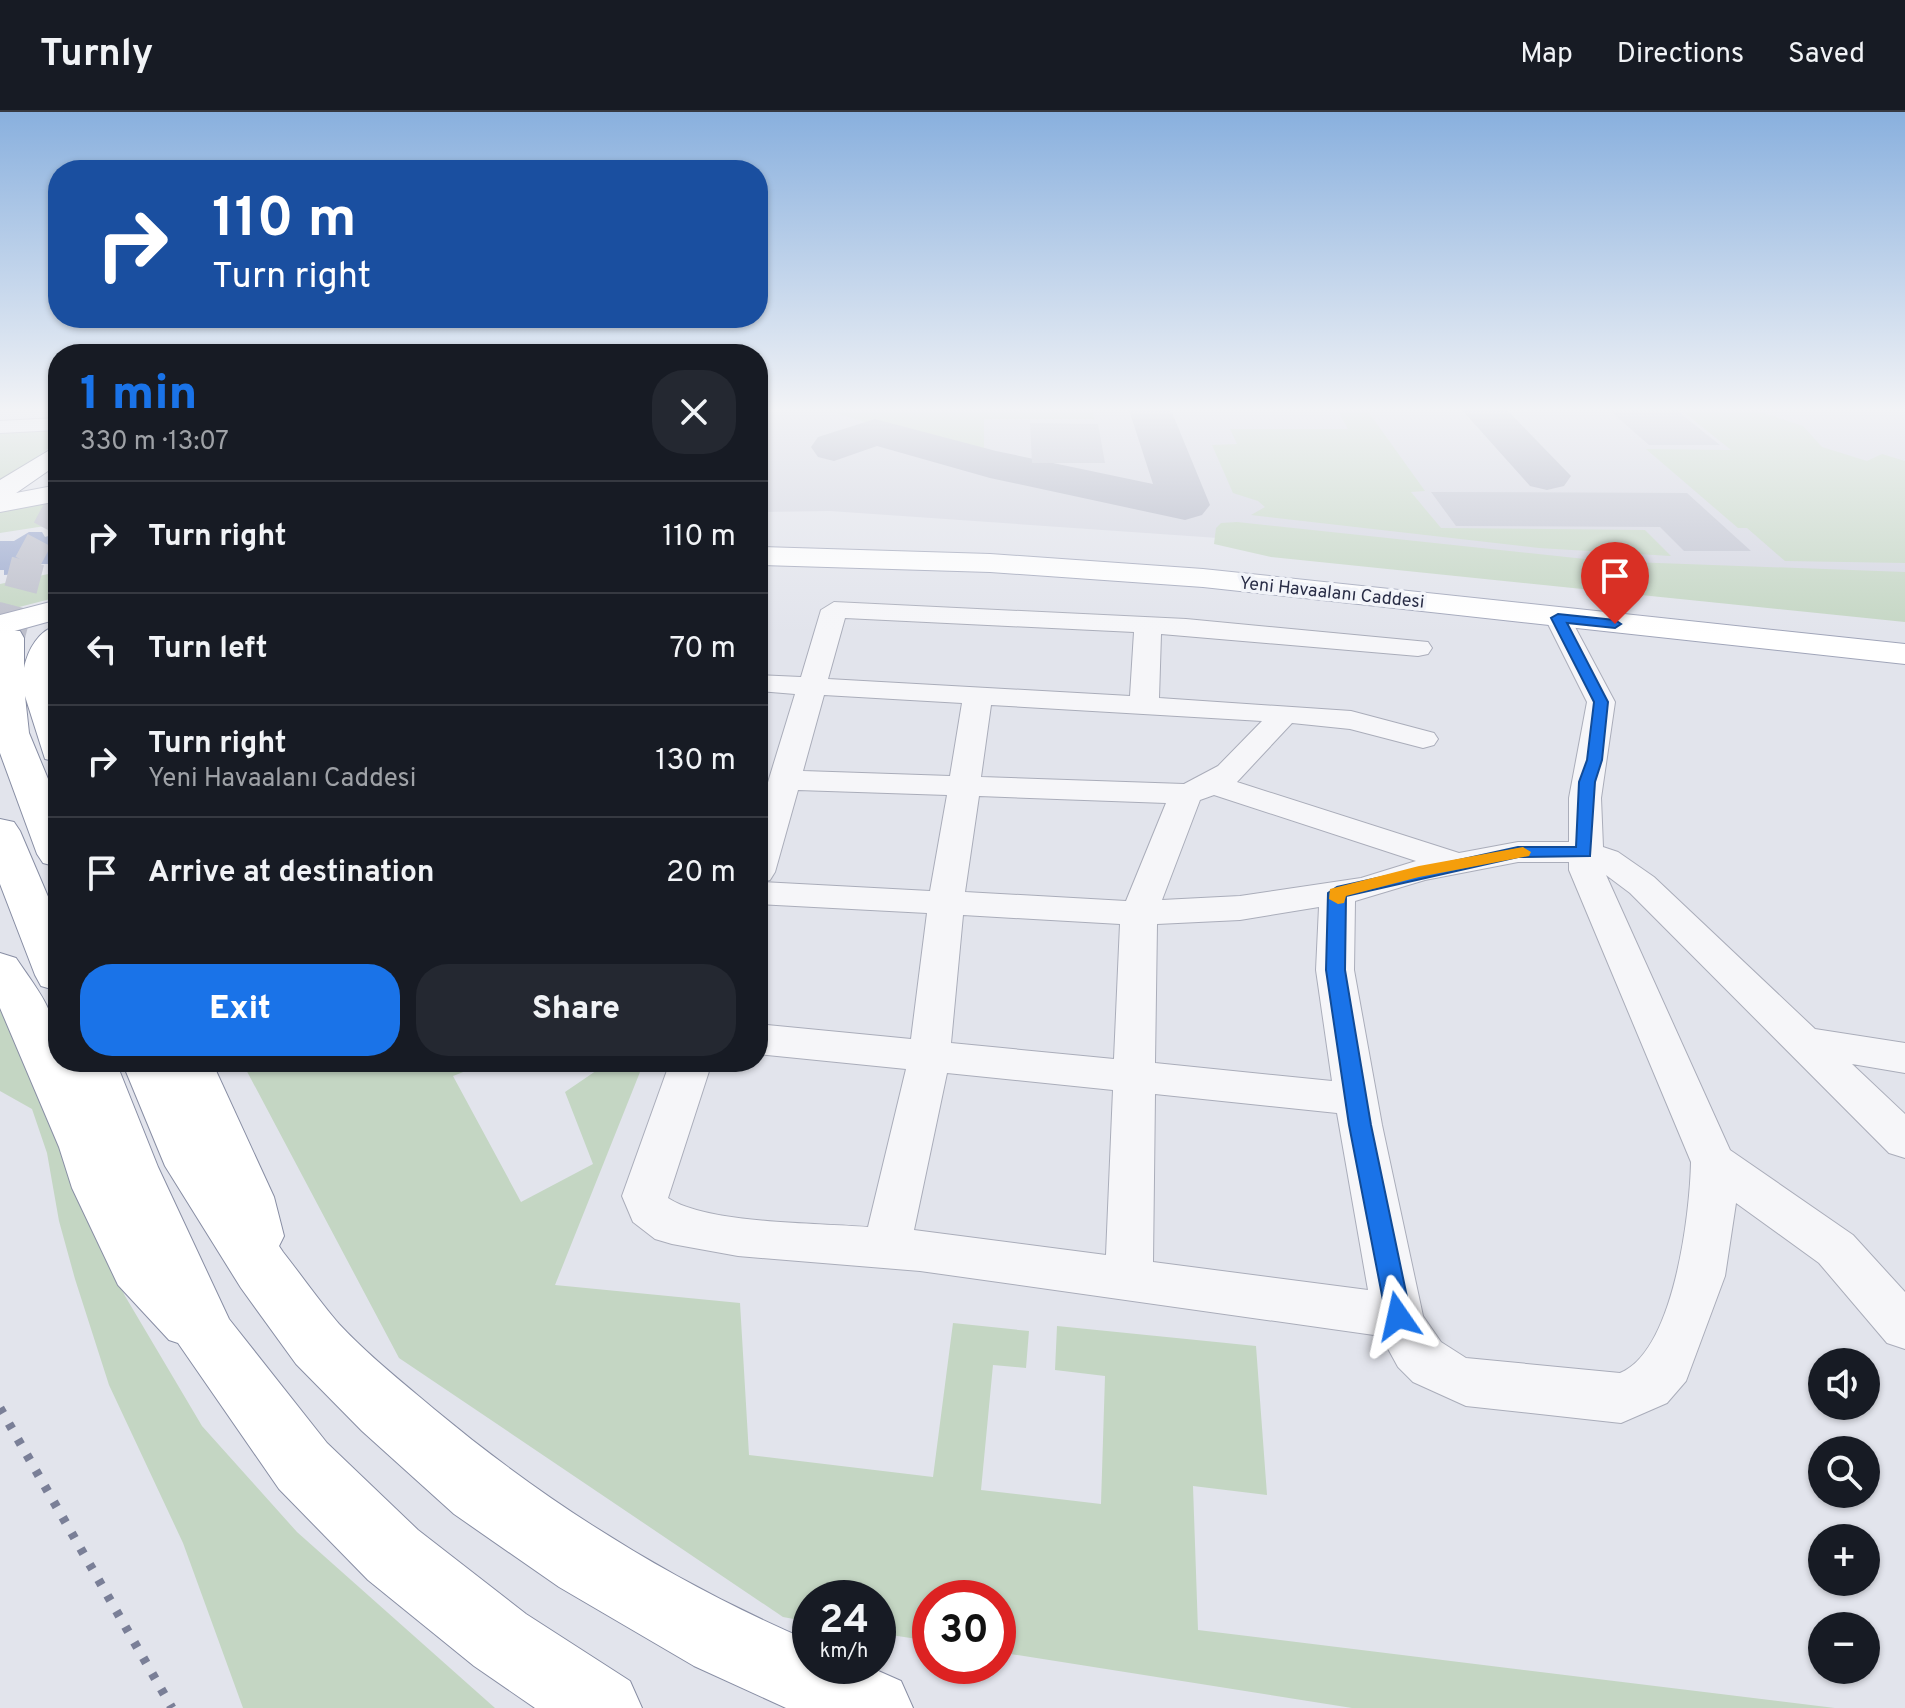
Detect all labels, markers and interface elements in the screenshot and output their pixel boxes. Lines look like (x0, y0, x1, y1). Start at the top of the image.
text: Turnly (40, 31, 153, 80)
text: Map (1520, 37, 1573, 73)
text: Directions (1617, 37, 1744, 73)
text: Saved (1788, 37, 1865, 73)
text: 110 m (212, 186, 357, 256)
icon: right (80, 192, 184, 296)
text: Turn right (212, 255, 371, 301)
text: 1 min (80, 366, 197, 426)
button: close (652, 370, 736, 454)
text: 330 m · 13:07 (80, 426, 229, 459)
icon: right (80, 515, 124, 559)
text: Turn right (148, 519, 286, 556)
text: 110 m (662, 519, 736, 556)
pin (1581, 542, 1649, 624)
icon: arrive (1593, 554, 1637, 598)
street label: Yeni Havaalanı Caddesi (1238, 572, 1425, 615)
icon: left (80, 627, 124, 671)
text: Turn left (148, 631, 268, 668)
text: 70 m (670, 631, 736, 668)
text: Turn right (148, 726, 286, 763)
icon: right (80, 739, 124, 783)
text: 130 m (655, 743, 736, 780)
text: Yeni Havaalanı Caddesi (148, 763, 416, 796)
icon: arrive (80, 851, 124, 895)
text: Arrive at destination (148, 855, 434, 892)
text: 20 m (666, 855, 736, 892)
button: Exit (80, 964, 400, 1056)
button: Share (416, 964, 736, 1056)
position arrow (1356, 1274, 1440, 1358)
map controls (1808, 1348, 1880, 1684)
button: sound (1808, 1348, 1880, 1420)
button: search (1808, 1436, 1880, 1508)
button: + (1808, 1524, 1880, 1596)
speed limit sign: 30 (912, 1580, 1016, 1684)
text: 24 (819, 1597, 869, 1647)
button: − (1808, 1612, 1880, 1684)
text: km/h (820, 1639, 868, 1665)

